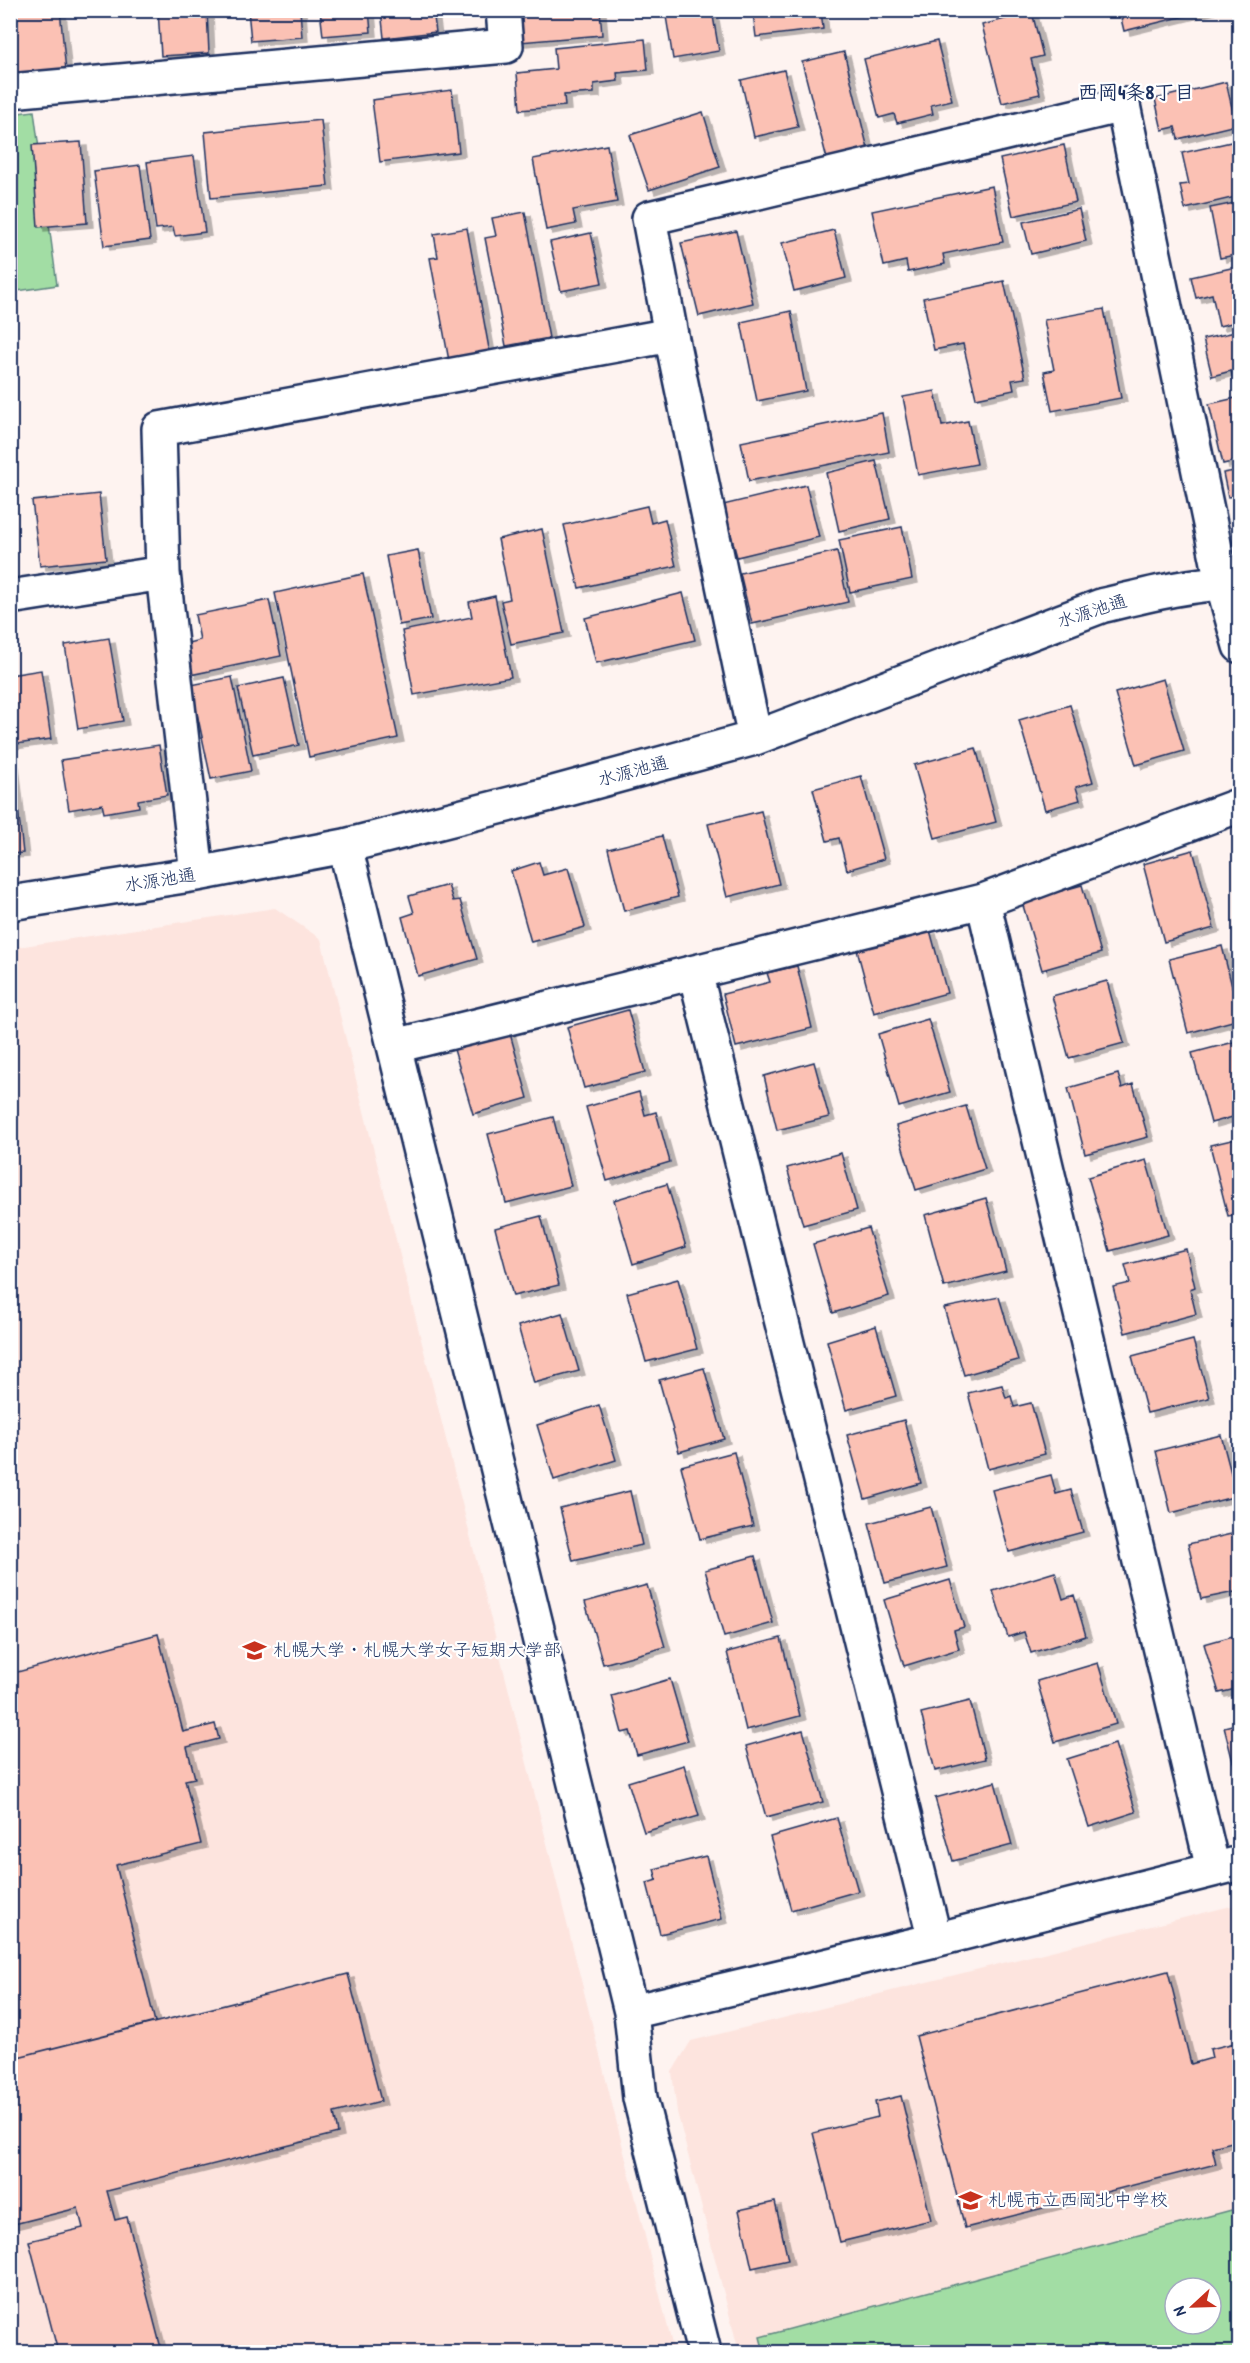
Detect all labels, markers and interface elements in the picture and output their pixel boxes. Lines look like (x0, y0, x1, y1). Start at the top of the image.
district label: 西岡4条8丁目 (1078, 78, 1194, 105)
street label: 水源池通 (1054, 588, 1130, 634)
street label: 水源池通 (595, 749, 671, 792)
street label: 水源池通 (122, 862, 197, 897)
school or university icon: 札幌大学・札幌大学女子短期大学部 (242, 1637, 268, 1663)
place label: 札幌大学・札幌大学女子短期大学部 (273, 1637, 561, 1662)
school or university icon: 札幌市立西岡北中学校 (957, 2187, 983, 2213)
place label: 札幌市立西岡北中学校 (988, 2187, 1168, 2212)
north arrow (1163, 2276, 1223, 2336)
text: N (1167, 2303, 1191, 2320)

